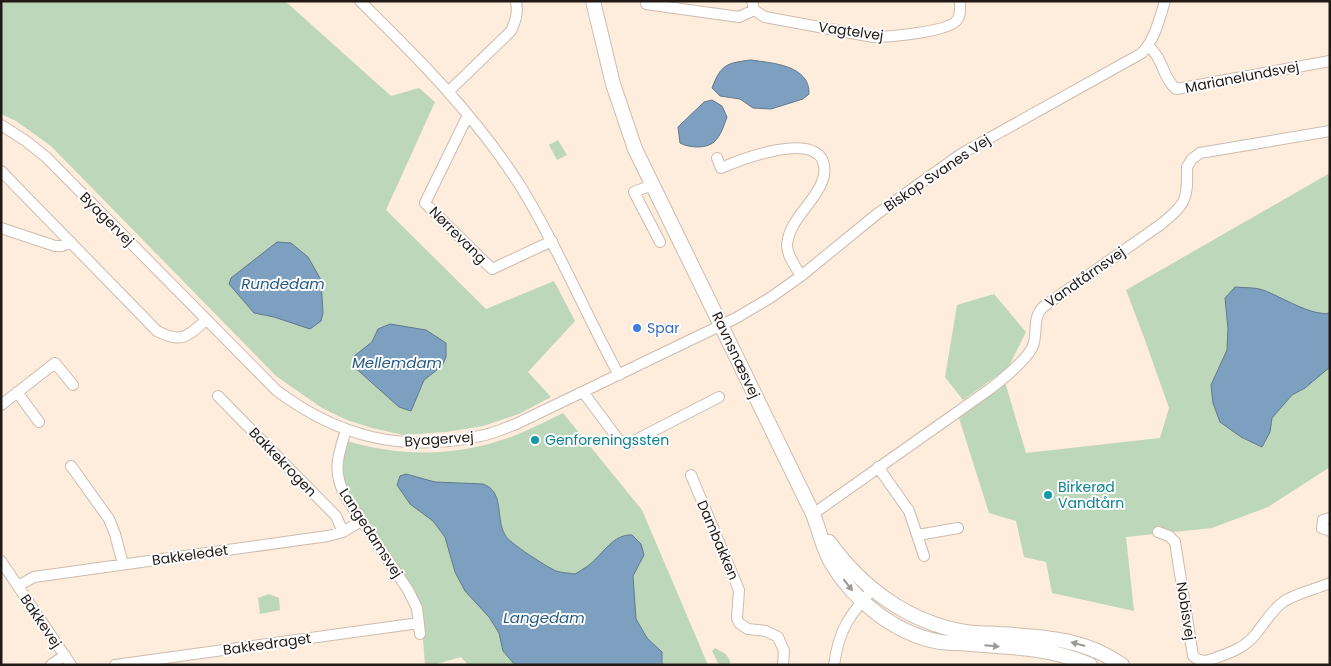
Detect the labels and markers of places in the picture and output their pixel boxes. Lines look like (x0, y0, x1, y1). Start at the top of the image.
place label: Spar (647, 318, 679, 338)
marker: Spar (631, 322, 643, 334)
place label: Genforeningssten (545, 430, 669, 450)
marker: Genforeningssten (529, 434, 541, 446)
place label: Birkerød Vandtårn (1058, 477, 1124, 513)
marker: Birkerød Vandtårn (1042, 489, 1054, 501)

